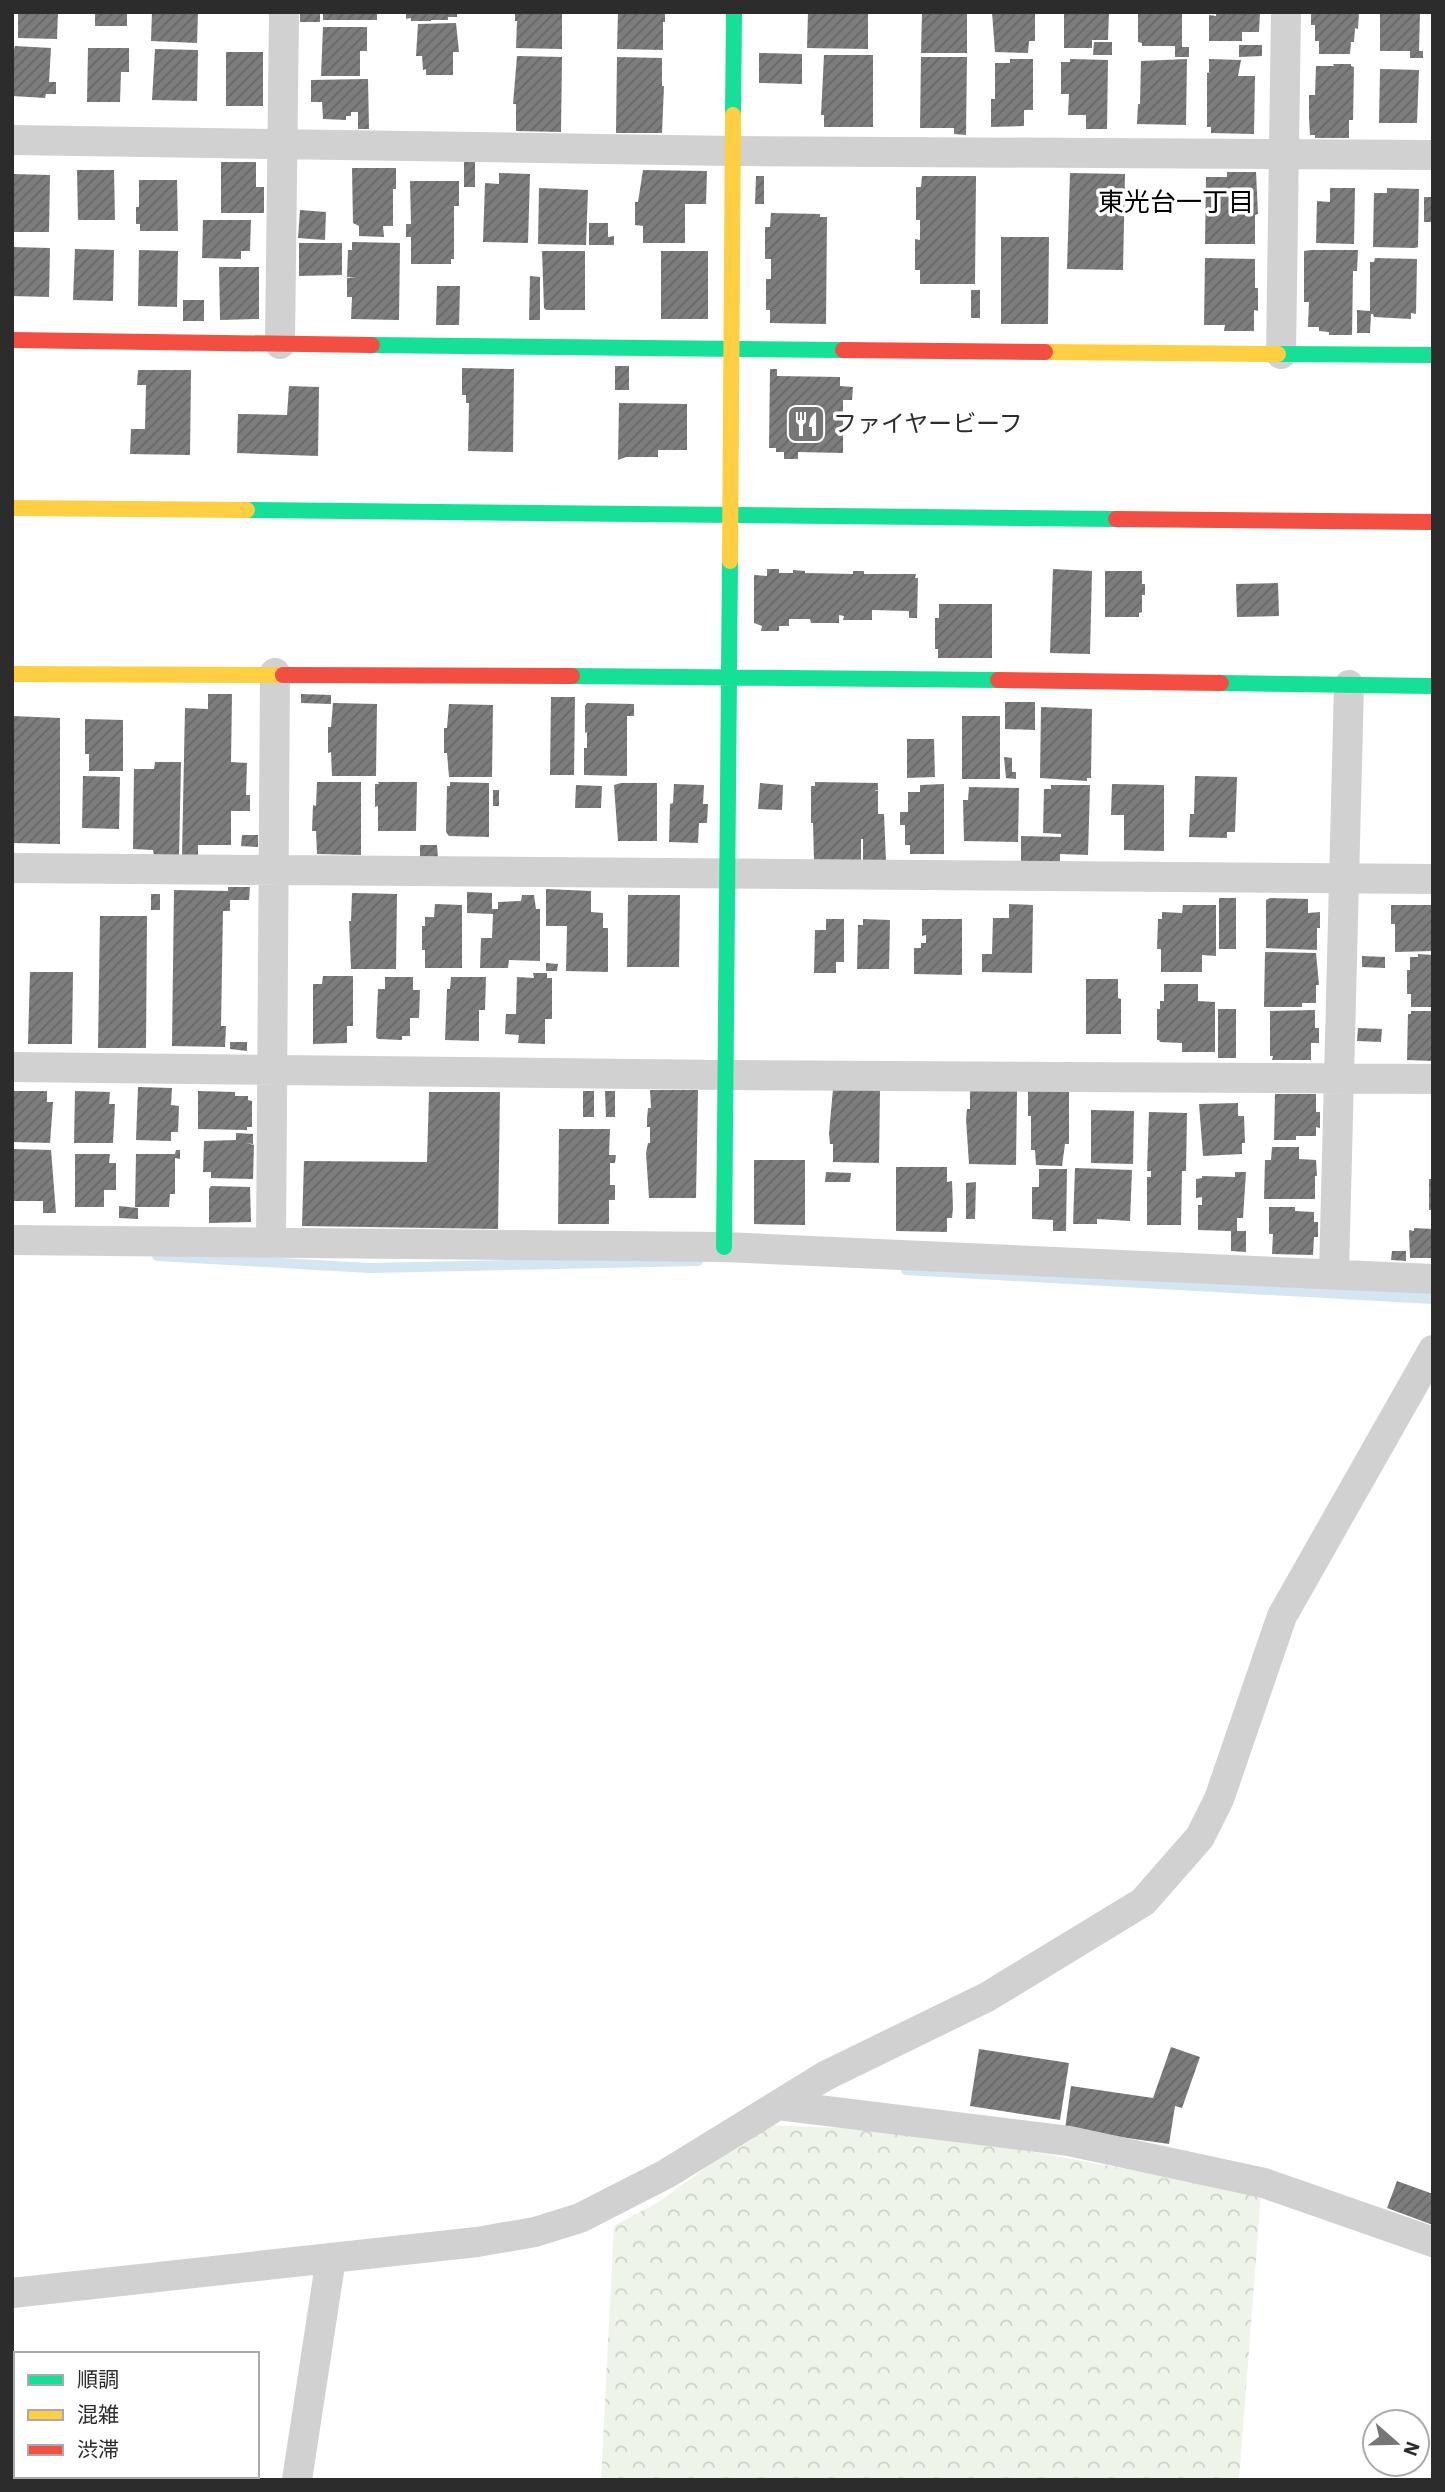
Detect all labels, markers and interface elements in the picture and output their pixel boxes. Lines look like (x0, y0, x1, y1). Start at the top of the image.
district label: 東光台一丁目 (1098, 184, 1254, 218)
restaurant icon: ファイヤービーフ (785, 403, 827, 445)
place label: ファイヤービーフ (833, 407, 1023, 439)
legend (14, 2352, 259, 2478)
text: 順調 (77, 2365, 119, 2393)
text: 混雑 (77, 2400, 119, 2428)
north arrow (1361, 2408, 1431, 2478)
text: 渋滞 (77, 2435, 119, 2463)
text: N (1398, 2438, 1426, 2459)

